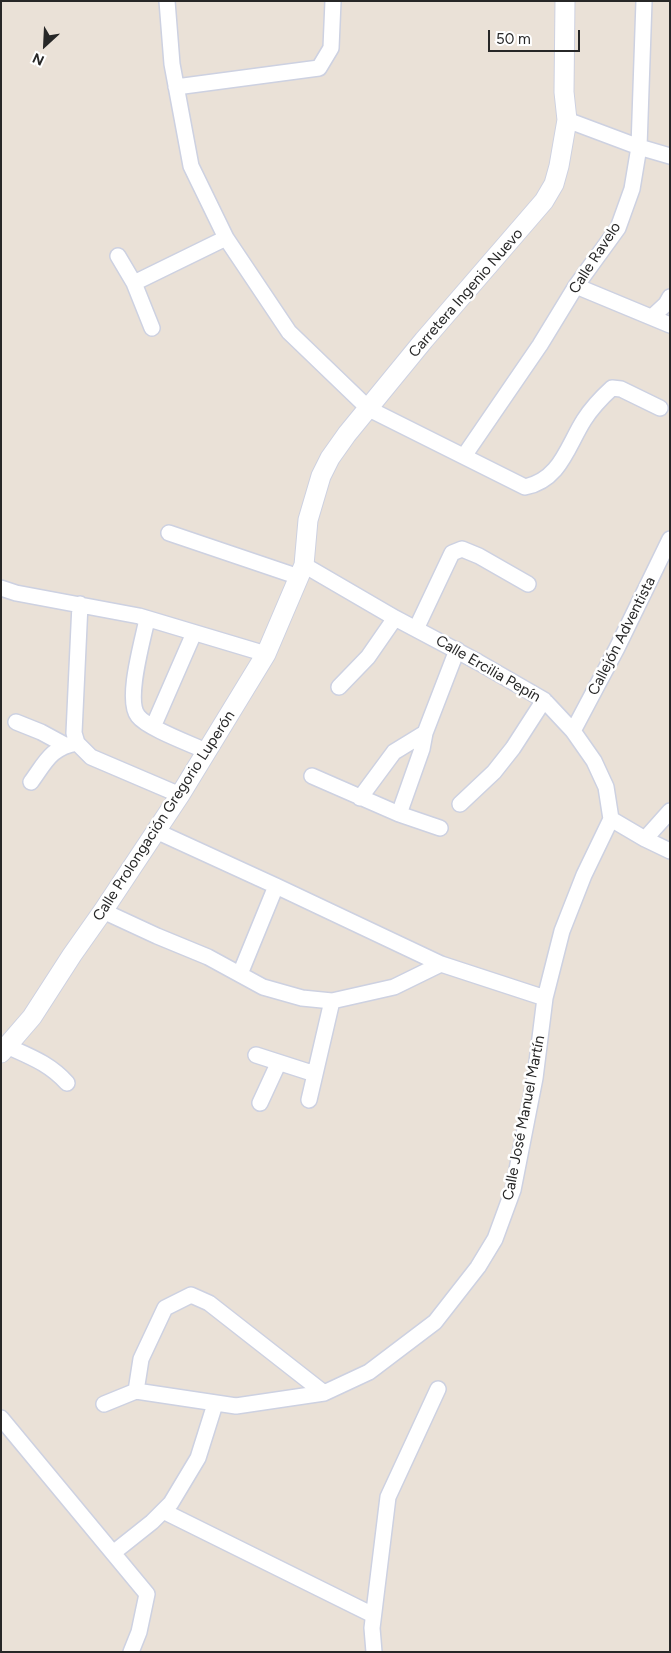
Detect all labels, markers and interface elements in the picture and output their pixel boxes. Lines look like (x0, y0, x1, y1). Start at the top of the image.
north arrow (20, 20, 70, 70)
scale bar (491, 20, 584, 52)
text: 50 m (496, 30, 531, 48)
text: N (30, 49, 47, 69)
street label: Calle Ravelo (565, 219, 625, 297)
street label: Carretera Ingenio Nuevo (405, 225, 527, 361)
street label: Callejón Adventista (584, 574, 660, 698)
street label: Calle Ercilia Pepín (432, 632, 544, 706)
street label: Calle Prolongación Gregorio Luperón (89, 708, 239, 924)
street label: Calle José Manuel Martín (499, 1034, 549, 1202)

